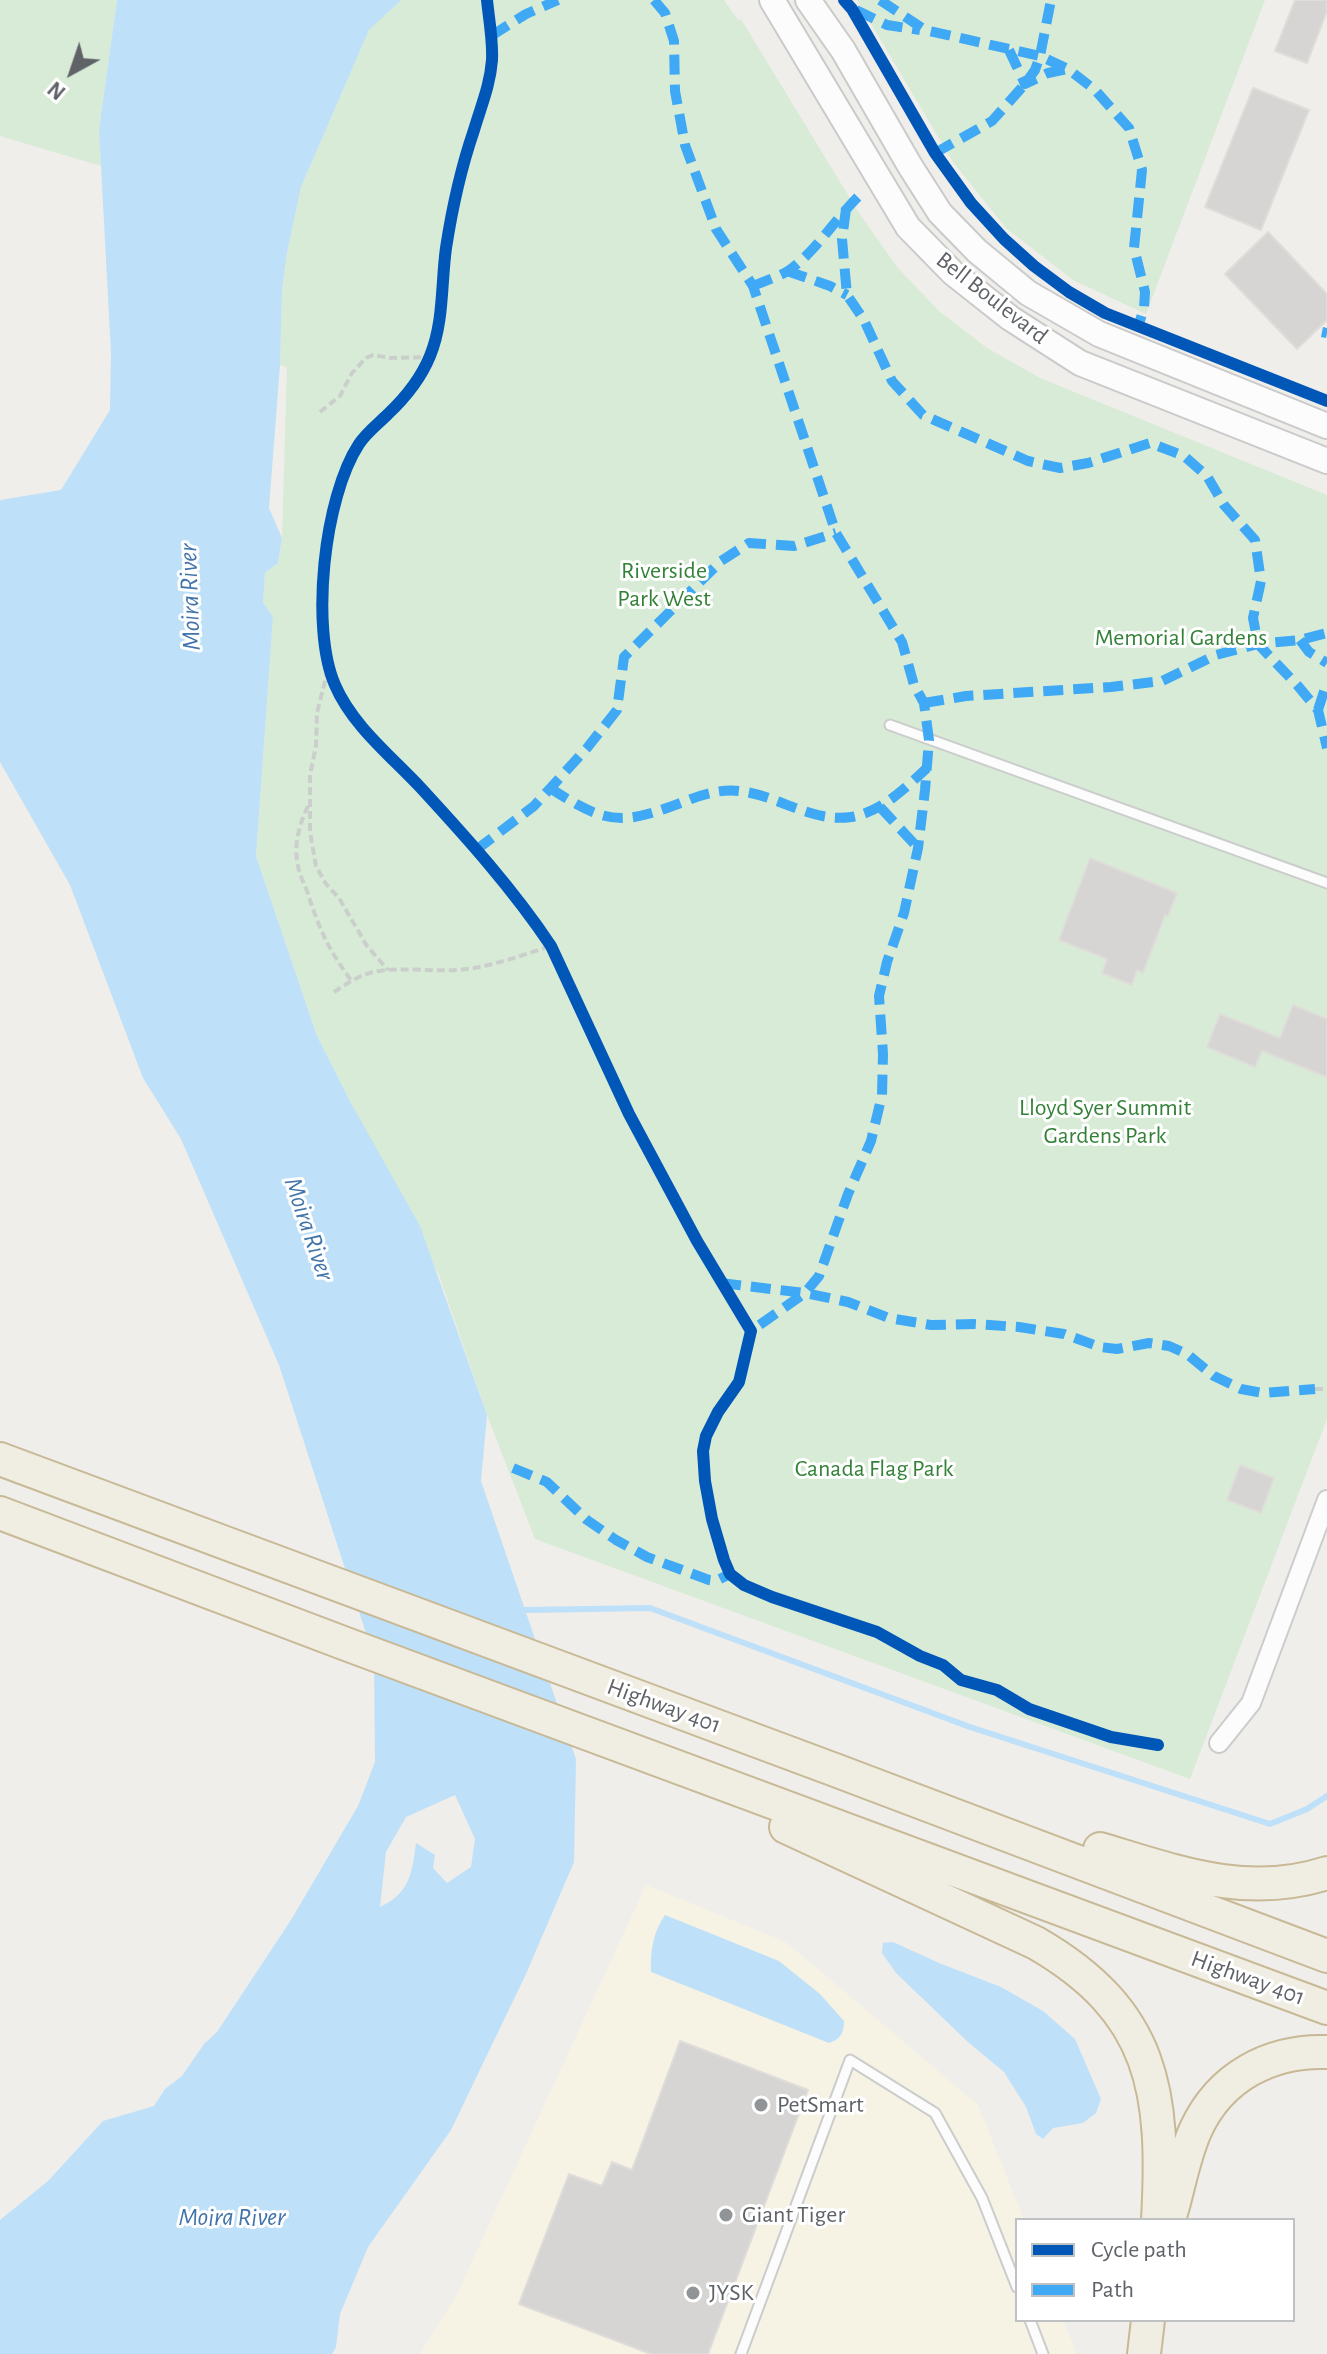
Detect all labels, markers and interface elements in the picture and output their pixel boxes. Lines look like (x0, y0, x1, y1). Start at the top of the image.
north arrow (32, 32, 112, 112)
text: N (44, 77, 70, 104)
street label: Bell Boulevard (930, 245, 1054, 351)
water label: Moira River (173, 543, 207, 651)
park label: Riverside Park West (617, 557, 711, 613)
park label: Memorial Gardens (1095, 624, 1267, 652)
park label: Lloyd Syer Summit Gardens Park (1019, 1094, 1191, 1150)
water label: Moira River (277, 1173, 341, 1285)
park label: Canada Flag Park (795, 1455, 953, 1483)
street label: Highway 401 (603, 1672, 725, 1740)
street label: Highway 401 (1187, 1944, 1309, 2012)
place label: PetSmart (777, 2091, 864, 2119)
marker: PetSmart (752, 2096, 770, 2114)
water label: Moira River (179, 2201, 285, 2233)
place label: Giant Tiger (742, 2201, 845, 2229)
marker: Giant Tiger (717, 2206, 735, 2224)
legend (1015, 2218, 1295, 2322)
text: Cycle path (1091, 2238, 1187, 2262)
text: Path (1091, 2278, 1134, 2302)
place label: JYSK (709, 2279, 754, 2307)
marker: JYSK (684, 2284, 702, 2302)

